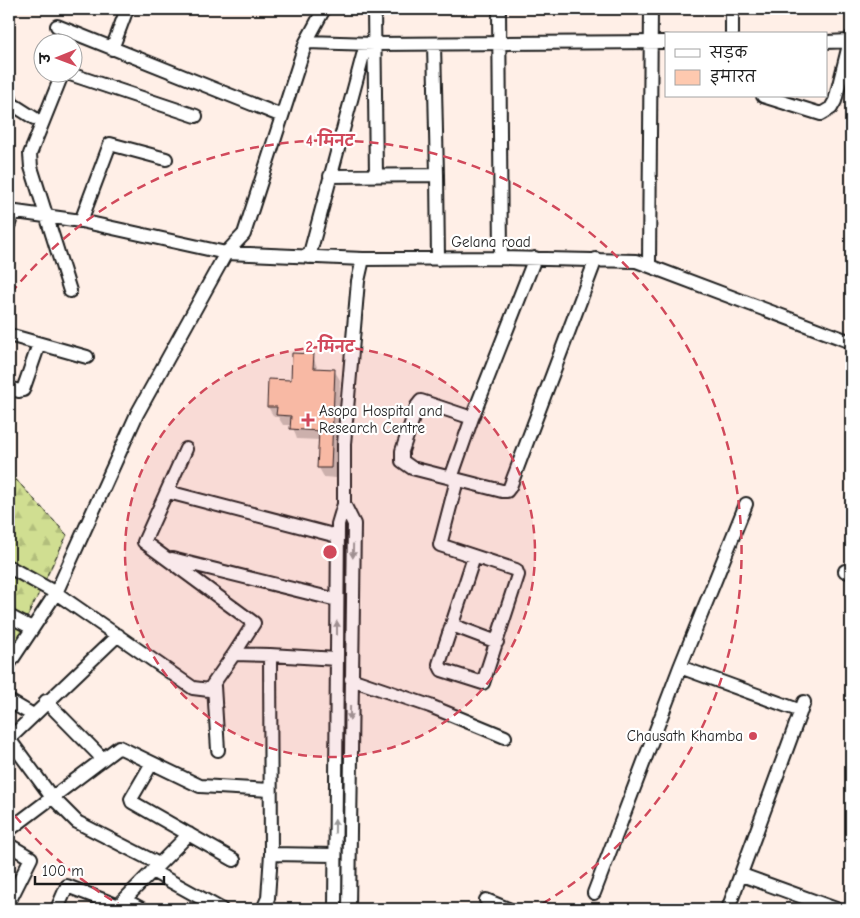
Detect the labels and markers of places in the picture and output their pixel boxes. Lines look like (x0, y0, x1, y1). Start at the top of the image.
place label: Asopa Hospital and Research Centre (319, 402, 443, 437)
marker: Asopa Hospital and Research Centre (301, 413, 315, 427)
centre of rings (321, 543, 339, 561)
place label: Chausath Khamba (627, 727, 743, 745)
marker: Chausath Khamba (747, 730, 759, 742)

